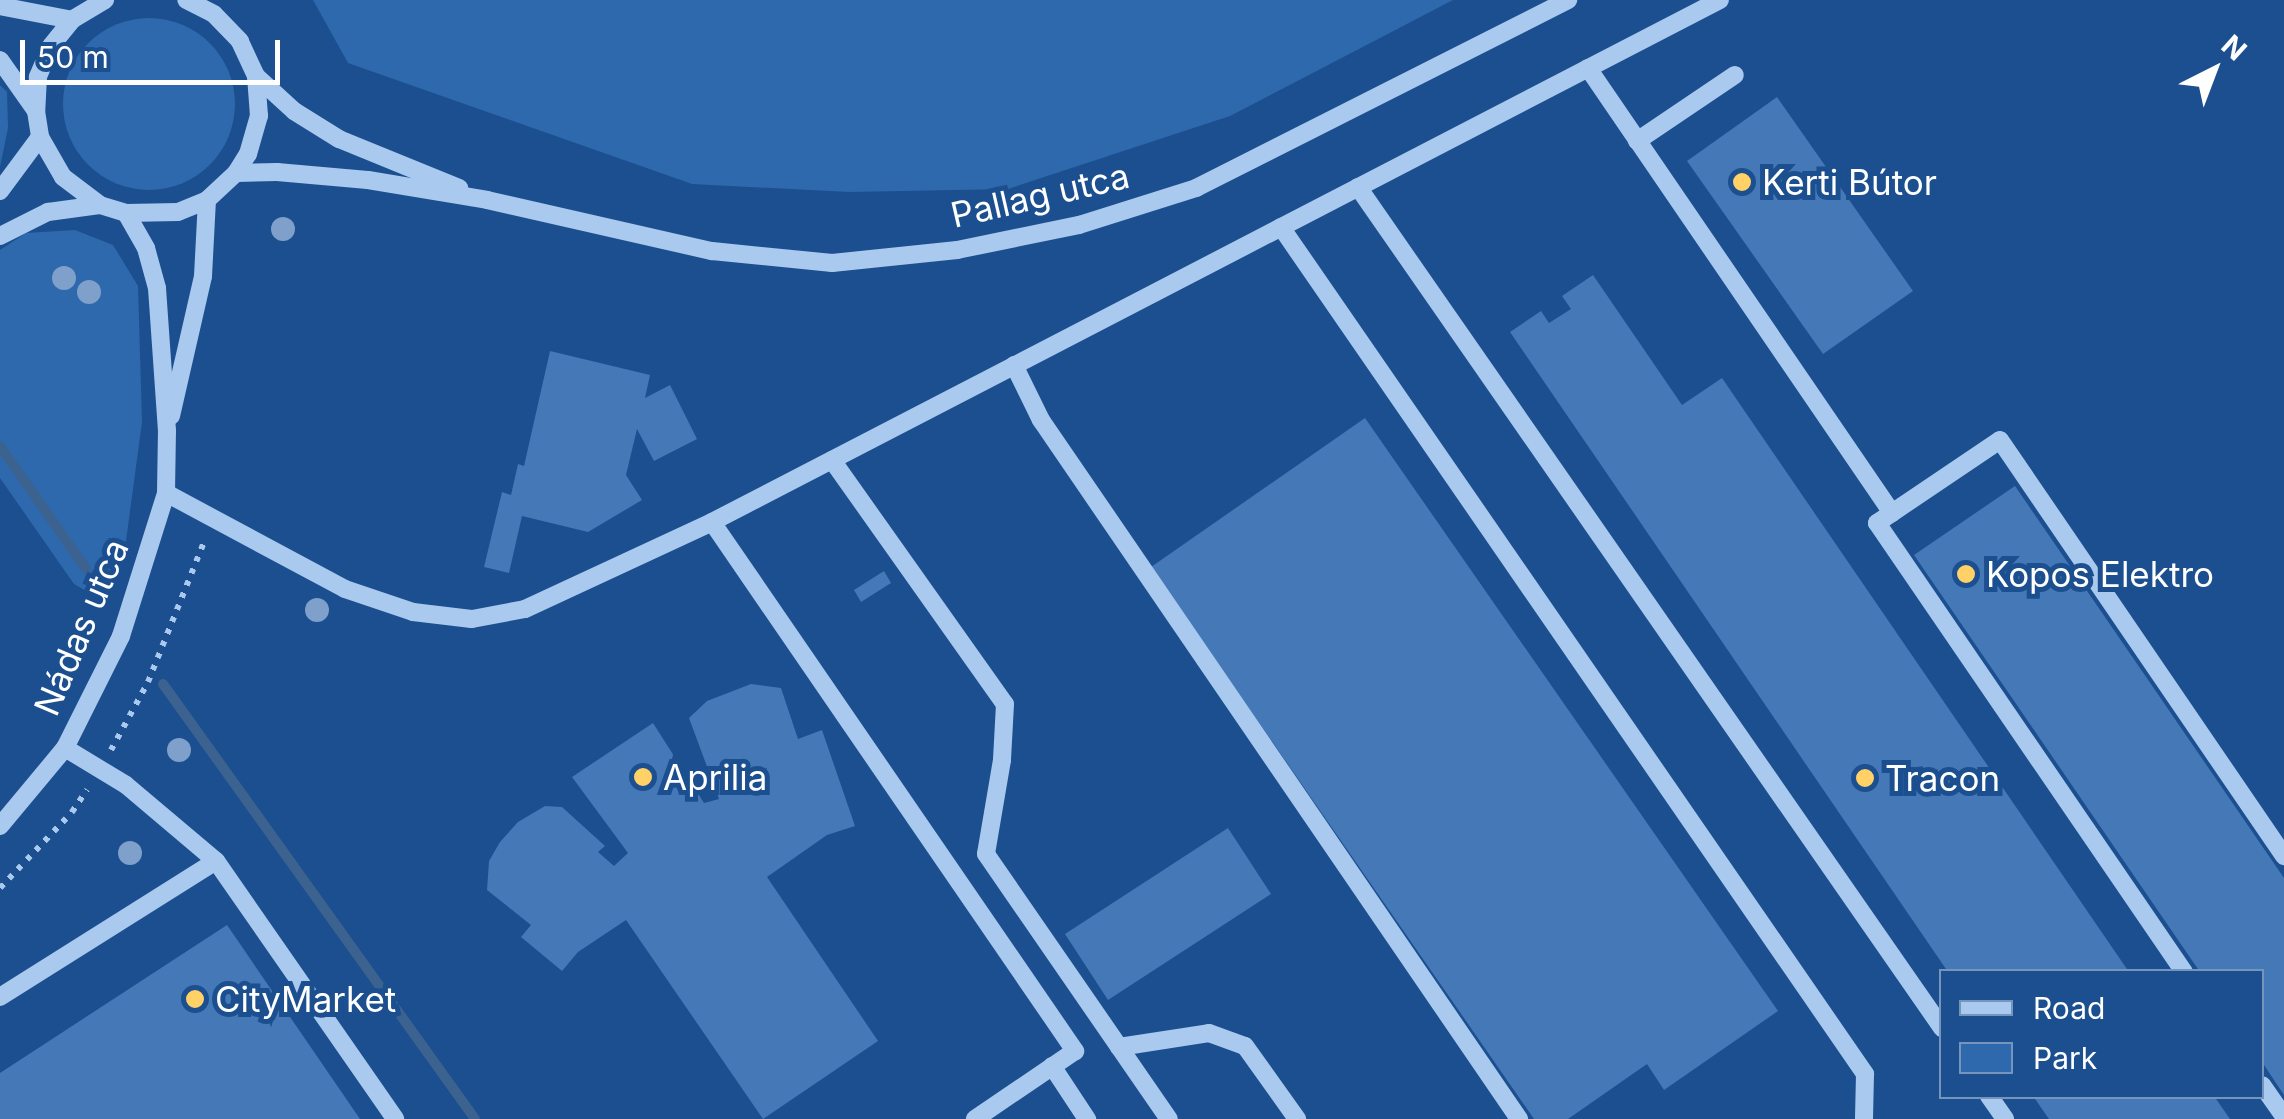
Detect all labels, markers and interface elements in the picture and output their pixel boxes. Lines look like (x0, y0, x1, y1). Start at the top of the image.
scale bar (25, 20, 285, 82)
north arrow (2164, 20, 2264, 120)
text: N (2215, 28, 2253, 67)
text: 50 m (37, 39, 109, 75)
street label: Pallag utca (947, 154, 1133, 236)
place label: Kerti Bútor (1762, 161, 1937, 203)
marker: Kerti Bútor (1731, 171, 1753, 193)
street label: Nádas utca (25, 533, 137, 721)
place label: Kopos Elektro (1986, 553, 2214, 595)
marker: Kopos Elektro (1955, 563, 1977, 585)
place label: Aprilia (663, 756, 767, 798)
place label: Tracon (1885, 757, 2000, 799)
marker: Aprilia (632, 766, 654, 788)
marker: Tracon (1854, 767, 1876, 789)
legend (1939, 969, 2264, 1099)
place label: CityMarket (215, 978, 396, 1020)
marker: CityMarket (184, 988, 206, 1010)
text: Road (2033, 990, 2105, 1026)
text: Park (2033, 1040, 2097, 1076)

